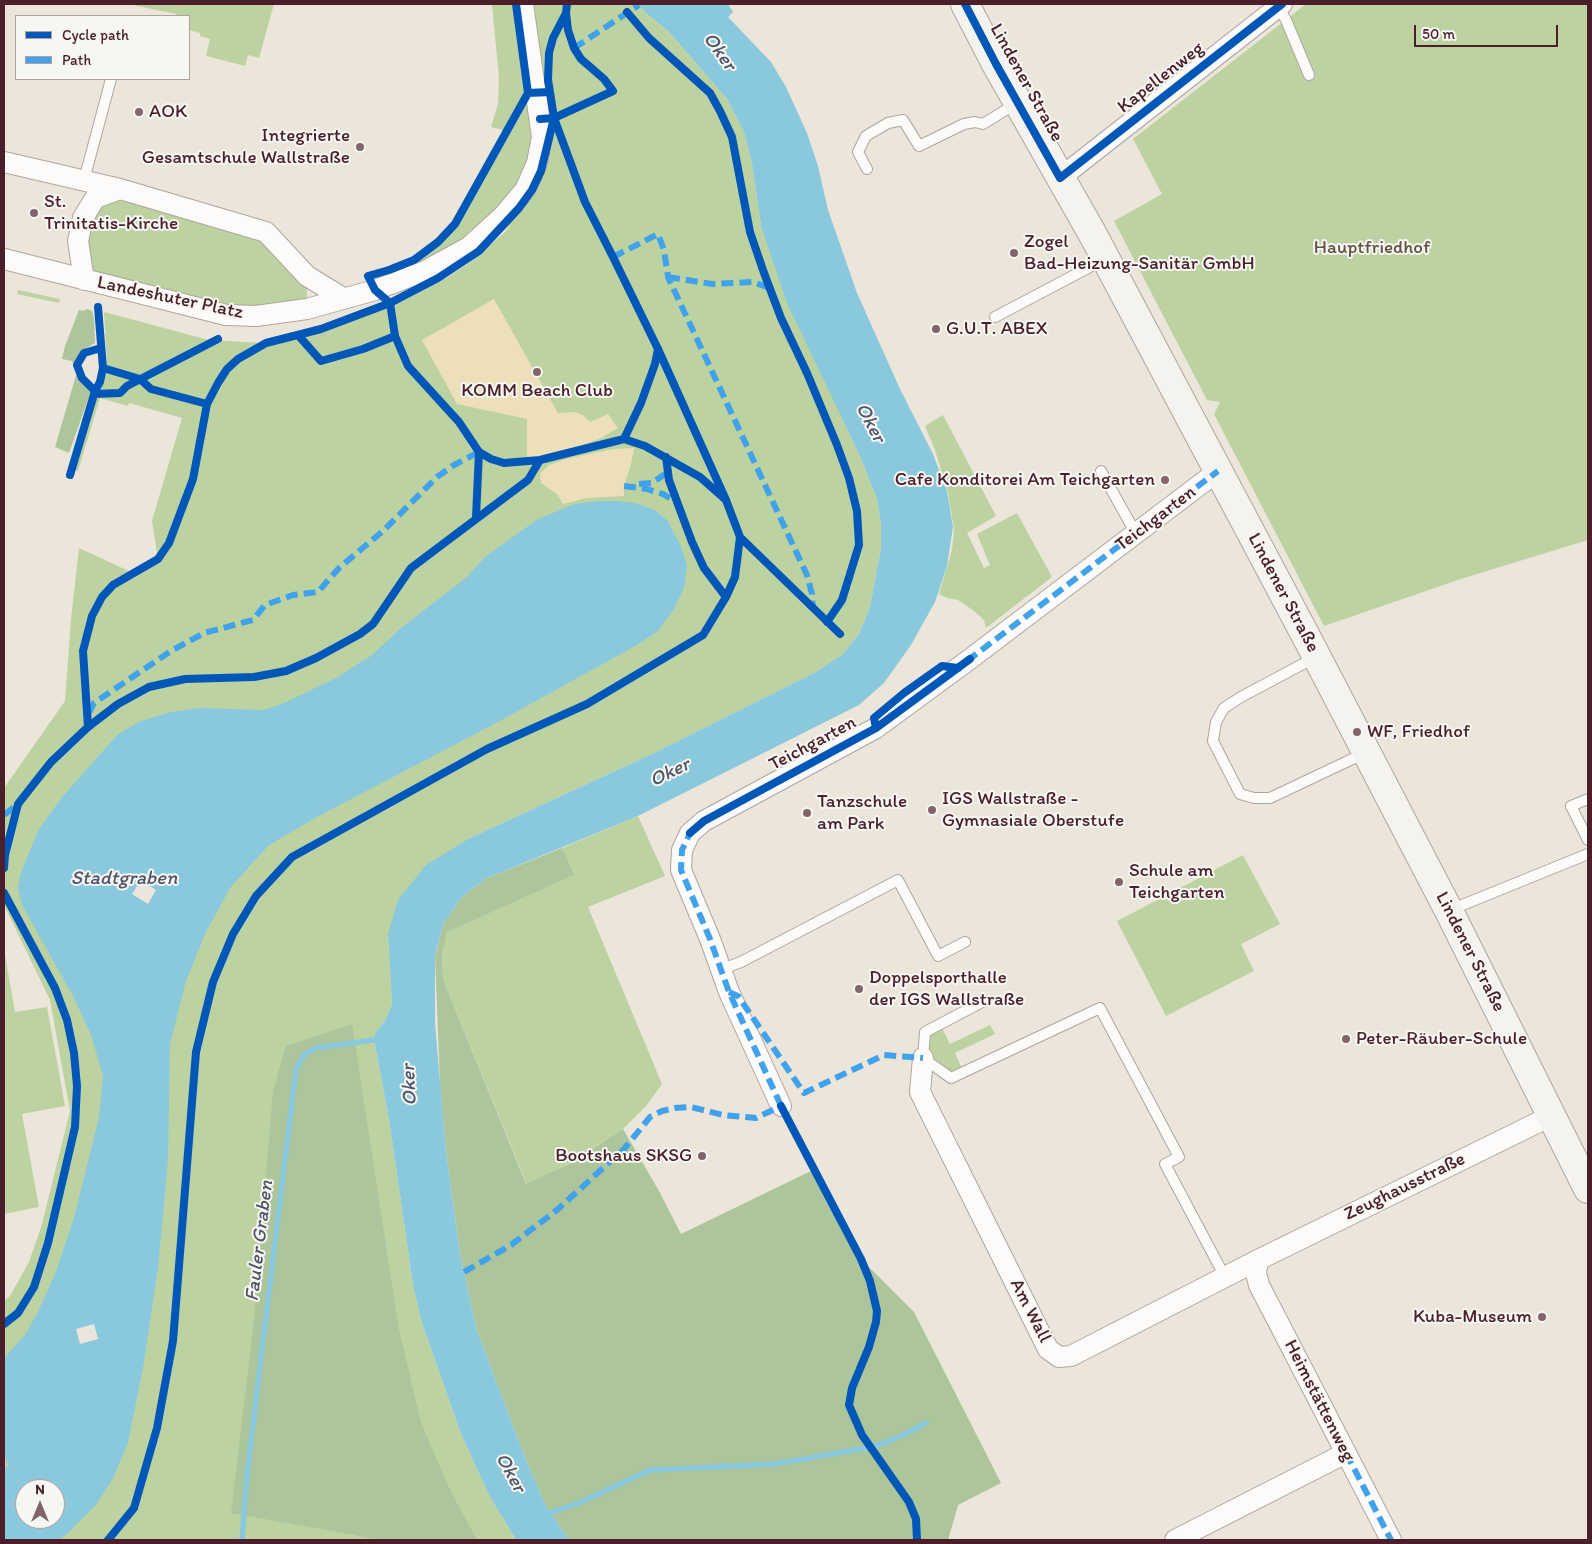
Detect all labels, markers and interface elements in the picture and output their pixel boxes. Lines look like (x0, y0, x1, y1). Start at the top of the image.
legend (15, 15, 190, 80)
scale bar (1417, 15, 1561, 47)
street label: Lindener Straße (984, 20, 1068, 146)
text: 50 m (1422, 25, 1455, 43)
text: Cycle path (62, 26, 129, 44)
water label: Oker (697, 28, 741, 76)
street label: Kapellenweg (1113, 37, 1209, 119)
text: Path (62, 51, 91, 69)
place label: AOK (149, 101, 187, 123)
marker: AOK (133, 106, 145, 118)
place label: Integrierte Gesamtschule Wallstraße (142, 125, 350, 169)
marker: Integrierte Gesamtschule Wallstraße (354, 141, 366, 153)
place label: St. Trinitatis-Kirche (44, 191, 178, 235)
marker: St. Trinitatis-Kirche (28, 207, 40, 219)
place label: Zogel Bad-Heizung-Sanitär GmbH (1024, 231, 1255, 275)
park label: Hauptfriedhof (1314, 237, 1430, 259)
marker: Zogel Bad-Heizung-Sanitär GmbH (1008, 247, 1020, 259)
street label: Landeshuter Platz (95, 271, 245, 325)
place label: G.U.T. ABEX (946, 318, 1047, 340)
marker: G.U.T. ABEX (930, 323, 942, 335)
marker: KOMM Beach Club (531, 366, 543, 378)
place label: KOMM Beach Club (461, 380, 613, 402)
water label: Oker (850, 399, 890, 447)
place label: Cafe Konditorei Am Teichgarten (895, 469, 1155, 491)
marker: Cafe Konditorei Am Teichgarten (1159, 474, 1171, 486)
street label: Teichgarten (1111, 481, 1201, 557)
street label: Lindener Straße (1242, 530, 1324, 656)
street label: Teichgarten (766, 712, 860, 776)
place label: WF, Friedhof (1367, 721, 1470, 743)
marker: WF, Friedhof (1351, 726, 1363, 738)
water label: Oker (646, 753, 694, 793)
place label: IGS Wallstraße - Gymnasiale Oberstufe (942, 788, 1124, 832)
place label: Tanzschule am Park (817, 791, 907, 835)
marker: IGS Wallstraße - Gymnasiale Oberstufe (926, 804, 938, 816)
marker: Tanzschule am Park (801, 807, 813, 819)
place label: Schule am Teichgarten (1129, 860, 1224, 904)
water label: Stadtgraben (71, 867, 177, 891)
marker: Schule am Teichgarten (1113, 876, 1125, 888)
street label: Lindener Straße (1430, 888, 1510, 1016)
place label: Doppelsporthalle der IGS Wallstraße (869, 967, 1024, 1011)
marker: Doppelsporthalle der IGS Wallstraße (853, 983, 865, 995)
place label: Peter-Räuber-Schule (1356, 1028, 1527, 1050)
marker: Peter-Räuber-Schule (1340, 1033, 1352, 1045)
water label: Oker (397, 1064, 423, 1106)
place label: Bootshaus SKSG (555, 1145, 692, 1167)
street label: Zeughausstraße (1341, 1148, 1469, 1226)
marker: Bootshaus SKSG (696, 1150, 708, 1162)
water label: Fauler Graben (241, 1179, 279, 1303)
street label: Am Wall (1004, 1275, 1056, 1347)
place label: Kuba-Museum (1413, 1306, 1532, 1328)
marker: Kuba-Museum (1536, 1311, 1548, 1323)
street label: Heimstättenweg (1278, 1336, 1360, 1466)
water label: Oker (489, 1449, 531, 1497)
north arrow (15, 1479, 65, 1529)
text: N (35, 1481, 45, 1498)

